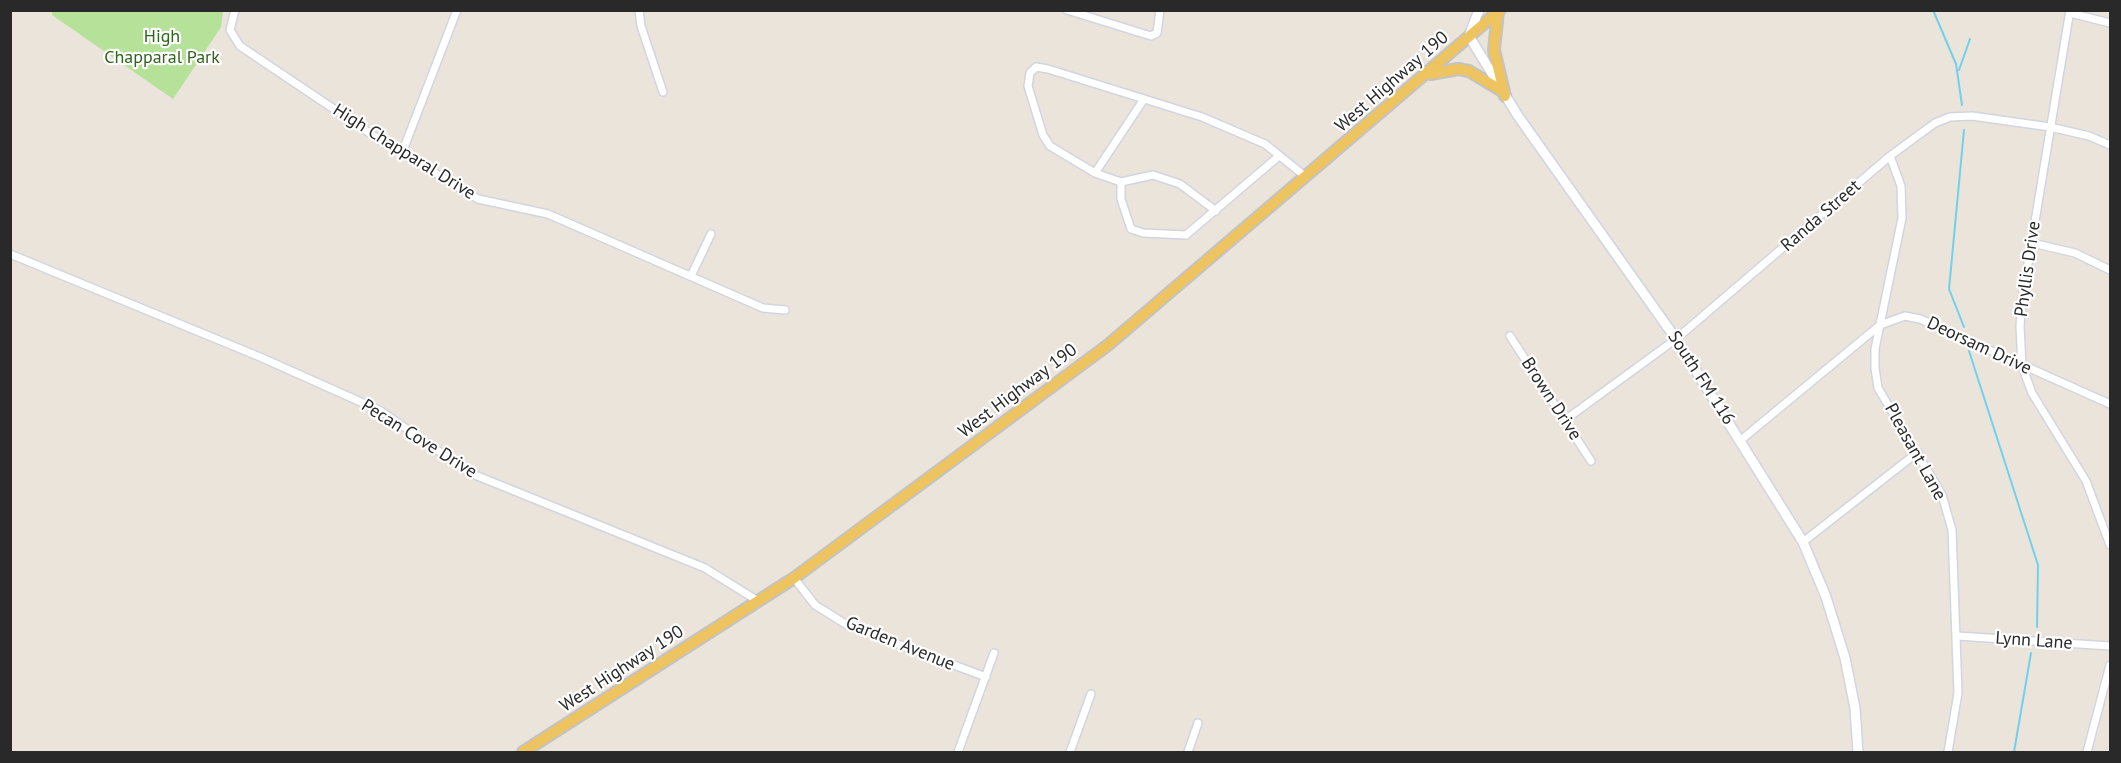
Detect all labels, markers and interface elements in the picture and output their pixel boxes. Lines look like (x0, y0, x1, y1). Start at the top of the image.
park label: High Chapparal Park (104, 26, 220, 68)
street label: West Highway 190 (1331, 27, 1453, 137)
street label: High Chapparal Drive (329, 99, 479, 205)
street label: Randa Street (1777, 175, 1865, 257)
street label: Phyllis Drive (2011, 220, 2045, 318)
street label: Deorsam Drive (1923, 312, 2035, 380)
street label: South FM 116 (1663, 327, 1739, 429)
street label: West Highway 190 (954, 339, 1082, 443)
street label: Brown Drive (1516, 354, 1586, 444)
street label: Pecan Cove Drive (357, 395, 481, 483)
street label: Pleasant Lane (1879, 400, 1951, 504)
street label: Garden Avenue (842, 612, 958, 676)
street label: West Highway 190 (556, 621, 688, 717)
street label: Lynn Lane (1995, 628, 2073, 654)

